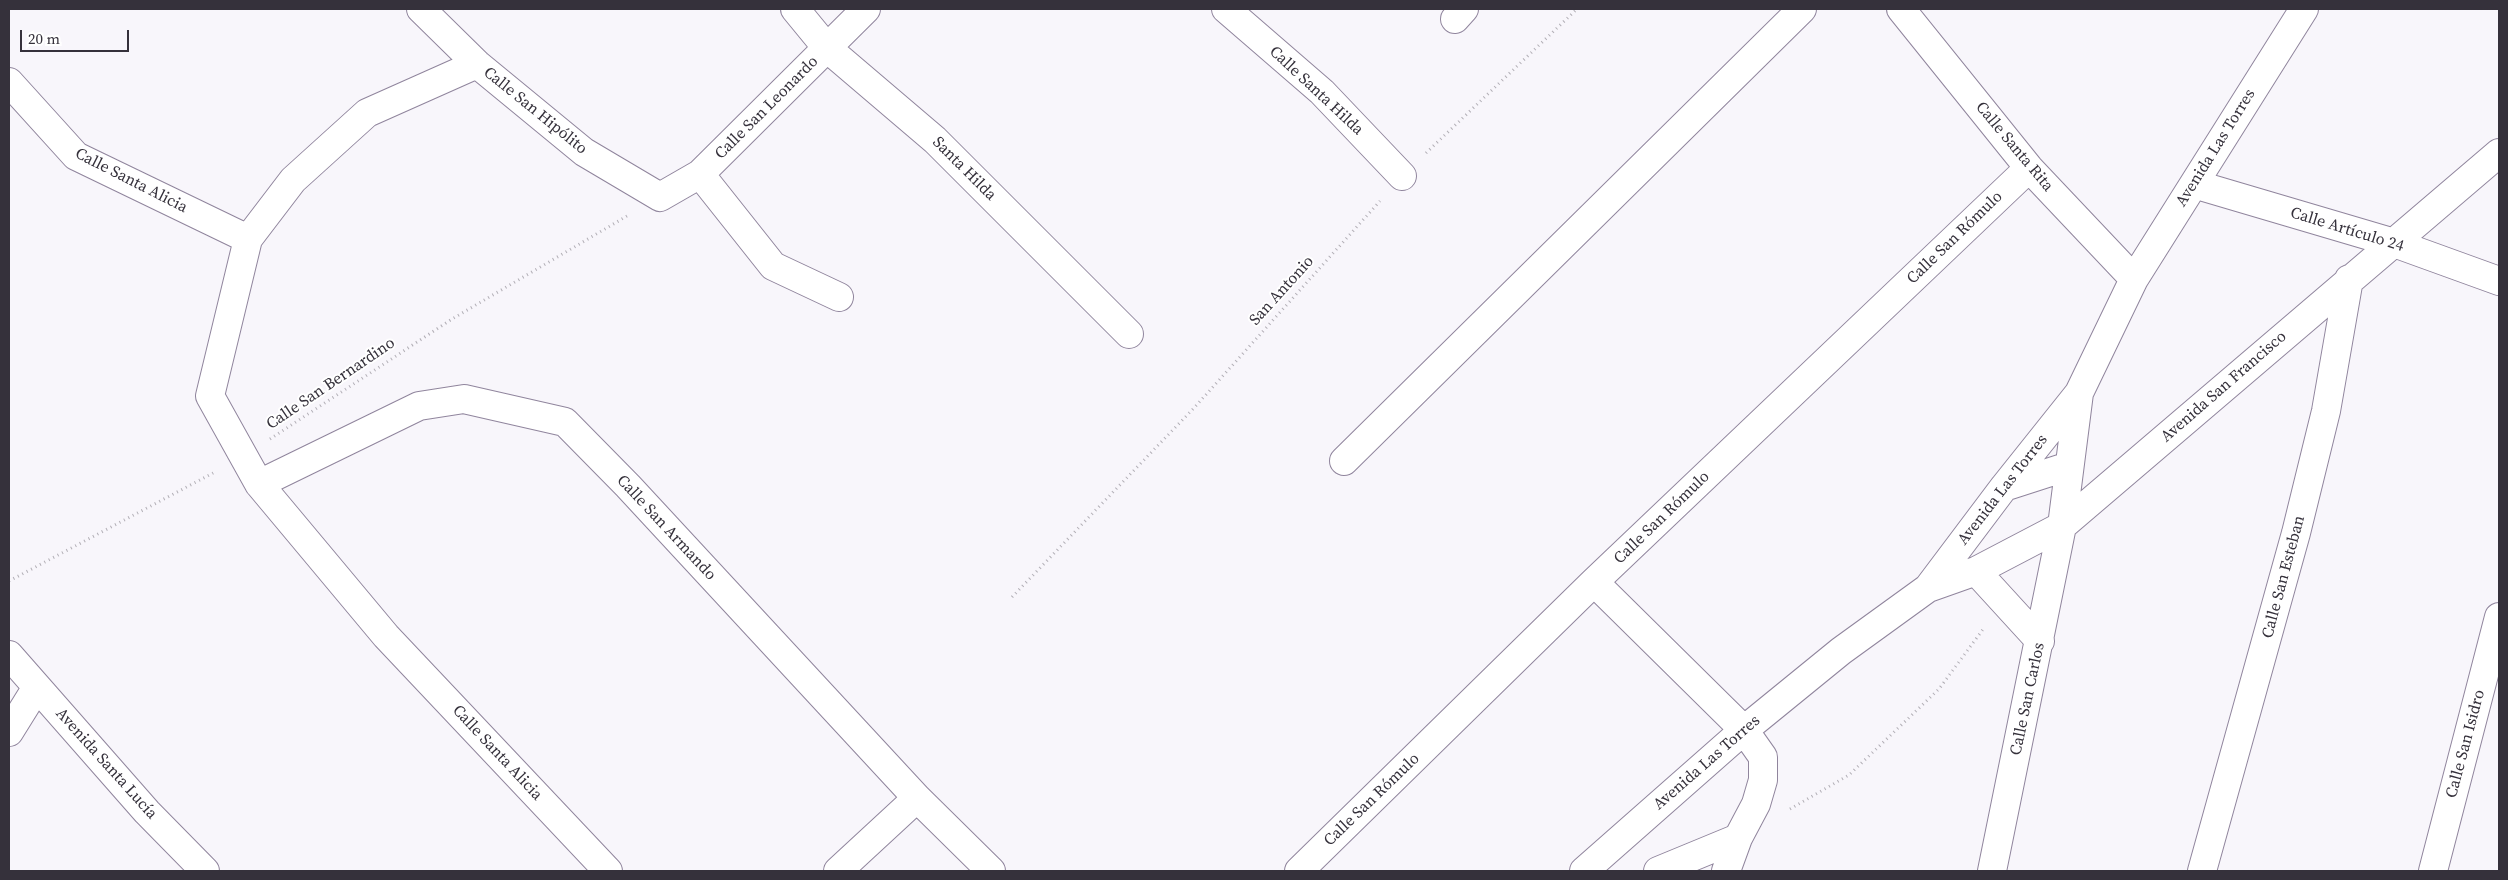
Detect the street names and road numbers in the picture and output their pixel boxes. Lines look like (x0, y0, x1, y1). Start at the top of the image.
street label: Calle Santa Hilda (1265, 42, 1367, 140)
street label: Calle San Leonardo (711, 52, 823, 164)
street label: Calle San Hipólito (479, 63, 591, 159)
street label: Avenida Las Torres (2172, 86, 2260, 210)
street label: Calle Santa Rita (1971, 98, 2057, 196)
street label: Santa Hilda (928, 133, 1000, 205)
street label: Calle Santa Alicia (72, 144, 190, 218)
street label: Calle San Rómulo (1903, 187, 2007, 289)
street label: Calle Artículo 24 (2288, 204, 2406, 256)
street label: San Antonio (1246, 252, 1318, 330)
street label: Avenida San Francisco (2157, 327, 2291, 447)
street label: Calle San Bernardino (263, 334, 399, 434)
street label: Avenida Las Torres (1954, 431, 2052, 549)
street label: Calle San Rómulo (1610, 467, 1714, 569)
street label: Calle San Armando (612, 471, 720, 585)
street label: Calle San Esteban (2258, 514, 2310, 640)
street label: Calle San Carlos (2007, 641, 2049, 757)
street label: Calle San Isidro (2442, 688, 2490, 800)
street label: Calle Santa Alicia (448, 701, 546, 805)
street label: Avenida Santa Lucía (51, 705, 161, 823)
street label: Avenida Las Torres (1650, 711, 1764, 815)
street label: Calle San Rómulo (1320, 749, 1424, 851)

